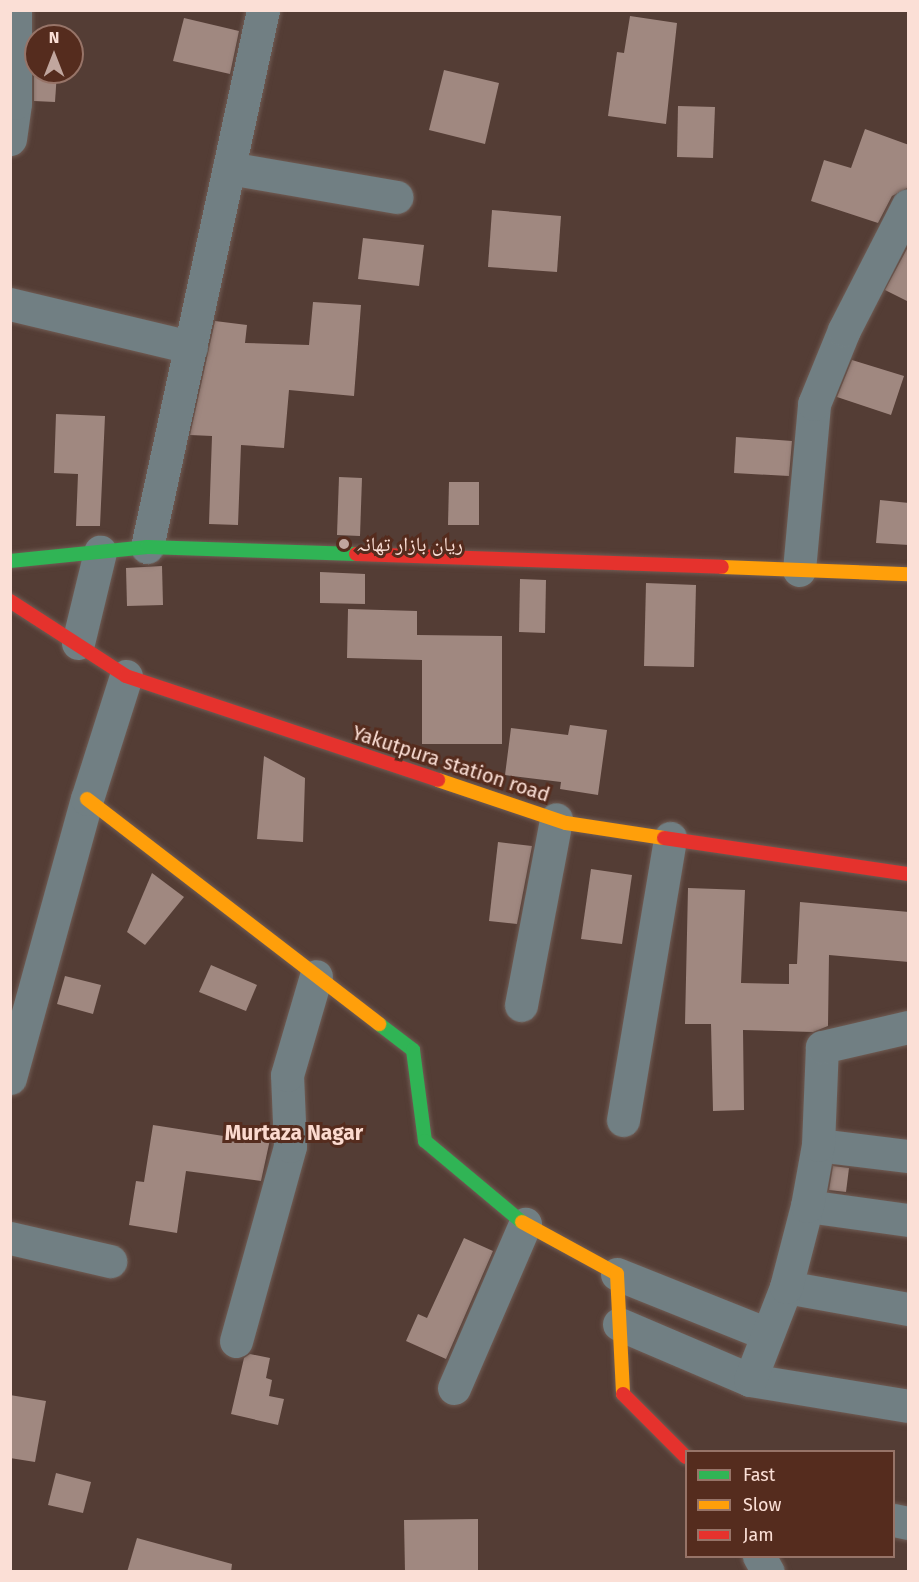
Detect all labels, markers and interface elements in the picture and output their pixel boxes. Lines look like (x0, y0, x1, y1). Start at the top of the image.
north arrow (24, 24, 84, 84)
text: N (49, 28, 59, 47)
place label: ریان بازار تھانہ (356, 532, 463, 556)
marker: ریان بازار تھانہ (337, 537, 351, 551)
street label: Yakutpura station road (349, 721, 553, 807)
district label: Murtaza Nagar (225, 1120, 363, 1146)
legend (685, 1450, 895, 1558)
text: Fast (743, 1464, 775, 1486)
text: Slow (743, 1494, 781, 1516)
text: Jam (743, 1524, 774, 1546)

